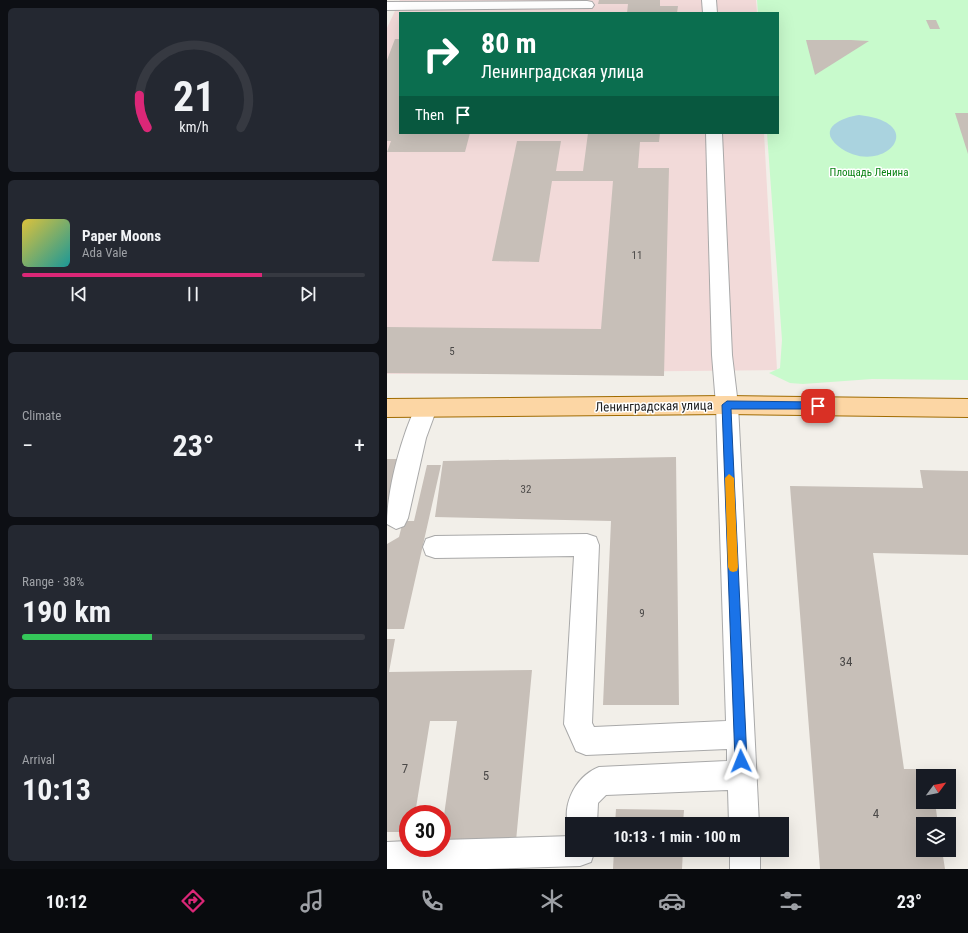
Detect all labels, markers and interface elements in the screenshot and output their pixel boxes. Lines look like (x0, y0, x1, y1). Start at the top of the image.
text: 80 m (481, 27, 537, 60)
icon: right (415, 28, 467, 80)
text: Ленинградская улица (481, 61, 644, 82)
text: 21 (172, 72, 215, 121)
icon: arrive (452, 104, 474, 126)
text: Then (415, 106, 444, 124)
text: km/h (179, 119, 208, 135)
park label: Площадь Ленина (830, 166, 908, 179)
text: Paper Moons (82, 227, 161, 245)
text: Ada Vale (82, 245, 127, 260)
house number: 11 (632, 249, 642, 262)
icon: previous (68, 283, 90, 305)
icon: pause (182, 283, 204, 305)
icon: next (297, 283, 319, 305)
house number: 5 (449, 345, 455, 358)
pin (801, 389, 835, 423)
icon: arrive (807, 395, 829, 417)
street label: Ленинградская улица (595, 397, 713, 415)
text: Climate (22, 408, 61, 423)
text: 23° (173, 428, 215, 463)
text: − (22, 433, 33, 458)
text: + (354, 433, 365, 458)
house number: 32 (521, 483, 531, 496)
text: Range · 38% (22, 574, 84, 589)
text: 190 km (22, 594, 111, 629)
house number: 9 (639, 607, 645, 620)
house number: 34 (840, 654, 853, 669)
position arrow (720, 740, 762, 782)
text: Arrival (22, 752, 55, 767)
house number: 7 (402, 761, 408, 776)
house number: 5 (483, 768, 489, 783)
north arrow (916, 769, 956, 809)
map controls (916, 769, 956, 857)
text: 10:13 (22, 772, 91, 807)
speed limit sign: 30 (399, 805, 451, 857)
house number: 4 (873, 806, 880, 821)
button: layers (916, 817, 956, 857)
text: 10:13 · 1 min · 100 m (613, 828, 741, 846)
icon: directions (179, 887, 207, 915)
icon: music (298, 887, 326, 915)
icon: phone (418, 887, 446, 915)
icon: climate (538, 887, 566, 915)
icon: car (658, 887, 686, 915)
icon: filters (777, 887, 805, 915)
text: 10:12 (46, 891, 87, 912)
text: 23° (897, 891, 922, 912)

